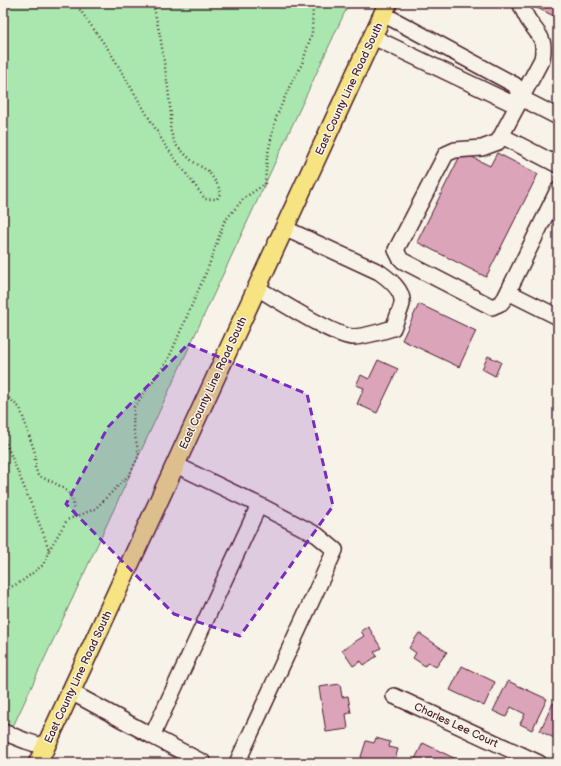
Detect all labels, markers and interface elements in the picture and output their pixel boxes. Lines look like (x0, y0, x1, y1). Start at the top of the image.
street label: East County Line Road South (313, 21, 385, 157)
street label: East County Line Road South (177, 315, 249, 451)
street label: East County Line Road South (42, 609, 114, 745)
street label: Charles Lee Court (412, 700, 501, 750)

